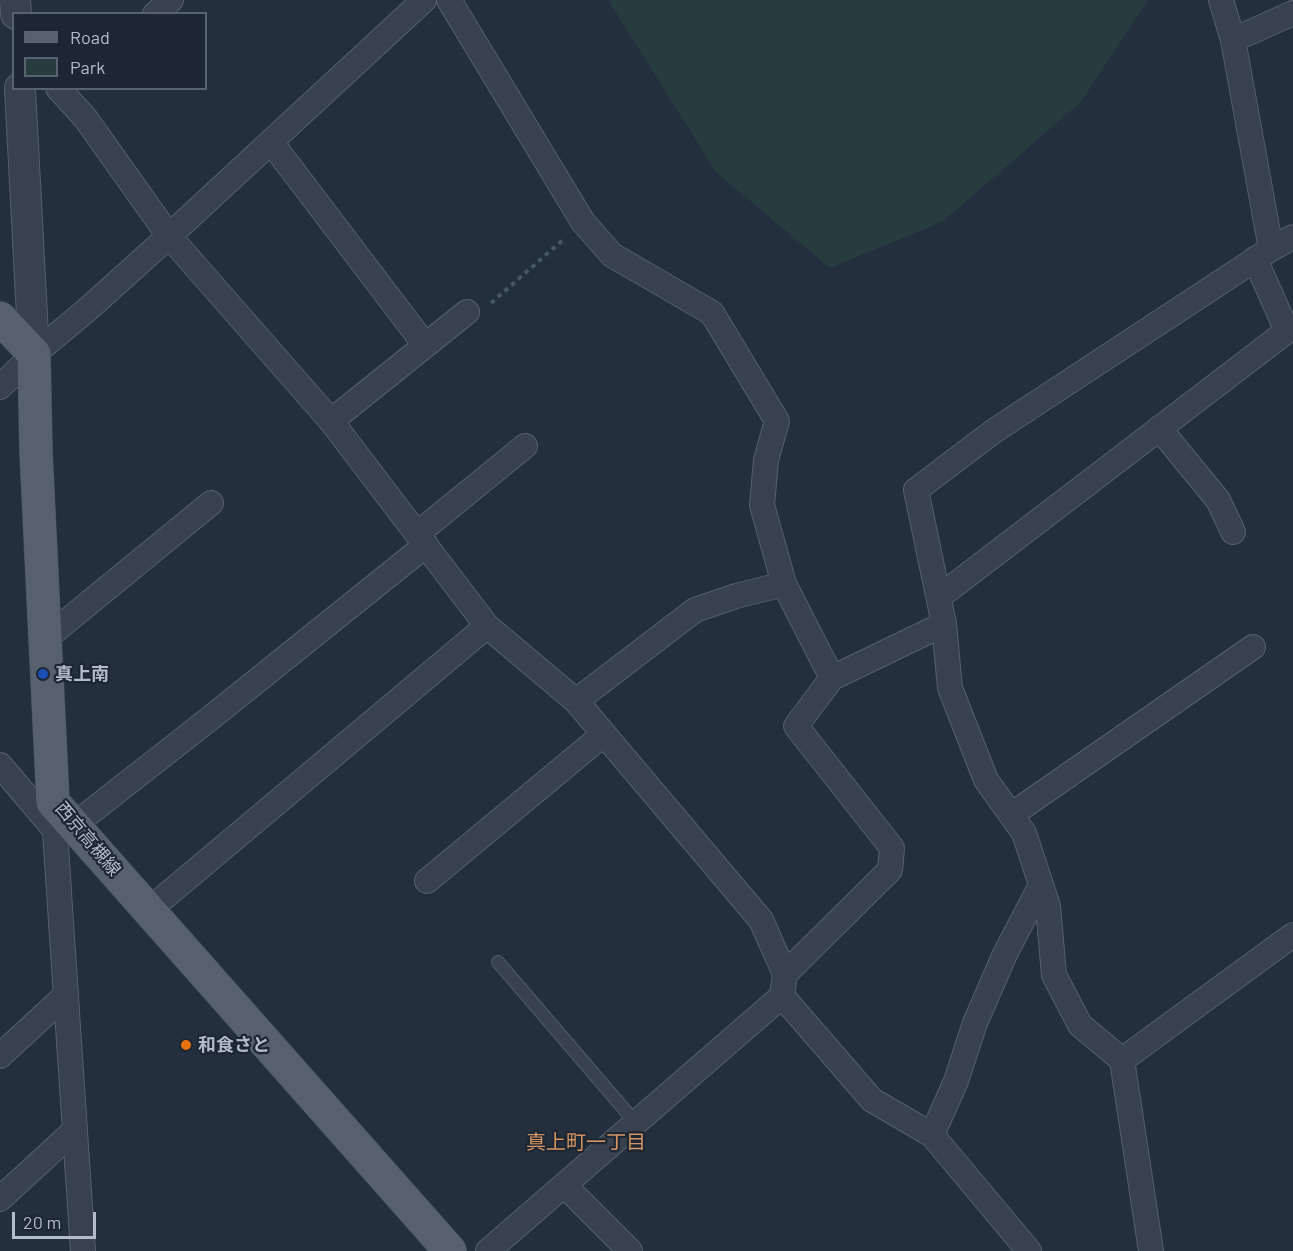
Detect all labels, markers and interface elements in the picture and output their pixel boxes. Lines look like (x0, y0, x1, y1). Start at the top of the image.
legend (12, 12, 207, 90)
text: Road (70, 26, 110, 48)
text: Park (70, 56, 105, 78)
place label: 真上南 (55, 663, 109, 685)
marker: 真上南 (36, 667, 50, 681)
street label: 西京高槻線 (51, 798, 125, 880)
place label: 和食さと (198, 1034, 270, 1056)
marker: 和食さと (179, 1038, 193, 1052)
district label: 真上町一丁目 (526, 1130, 646, 1154)
scale bar (15, 1200, 99, 1238)
text: 20 m (23, 1211, 61, 1233)

